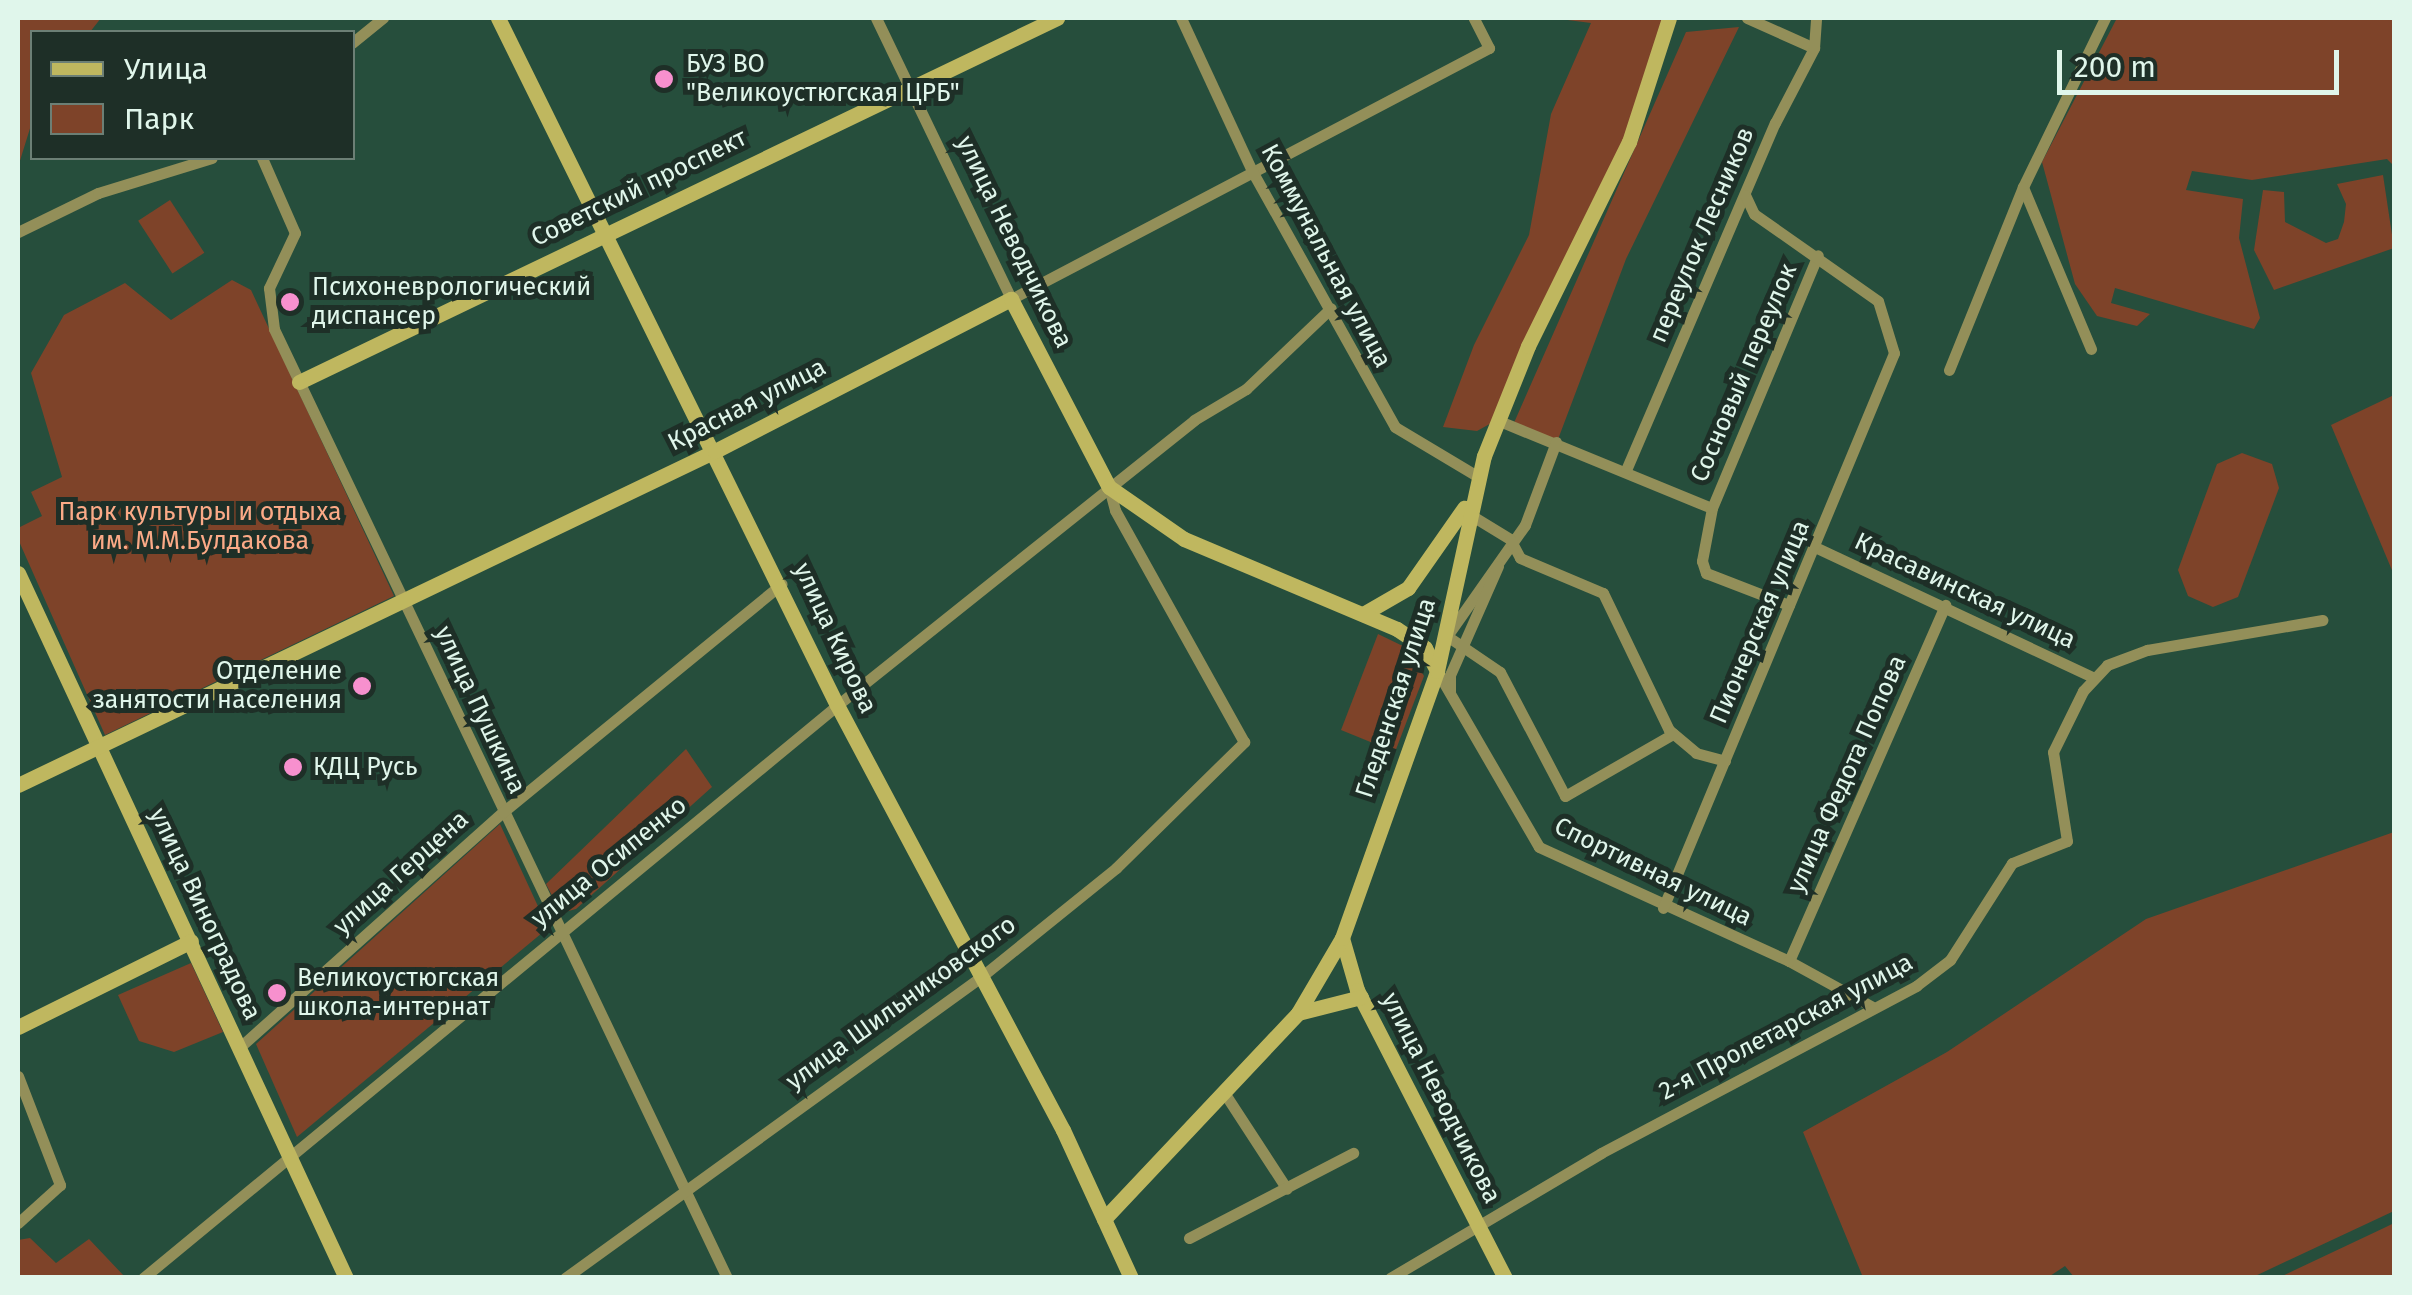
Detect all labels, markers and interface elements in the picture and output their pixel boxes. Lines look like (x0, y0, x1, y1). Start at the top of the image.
legend (30, 30, 355, 160)
scale bar (2062, 30, 2344, 92)
text: 200 m (2074, 49, 2156, 85)
place label: БУЗ ВО "Великоустюгская ЦРБ" (686, 50, 960, 109)
text: Улица (124, 51, 208, 87)
marker: БУЗ ВО "Великоустюгская ЦРБ" (651, 66, 677, 92)
text: Парк (124, 101, 194, 137)
street label: Советский проспект (526, 123, 752, 253)
street label: переулок Лесников (1643, 123, 1761, 347)
street label: улица Неводчикова (950, 131, 1078, 353)
street label: Коммунальная улица (1254, 139, 1398, 373)
street label: Сосновый переулок (1684, 259, 1804, 487)
place label: Психоневрологический диспансер (312, 273, 591, 332)
marker: Психоневрологический диспансер (277, 289, 303, 315)
street label: Красная улица (663, 352, 831, 458)
park label: Парк культуры и отдыха им. М.М.Булдакова (58, 498, 342, 557)
street label: Пионерская улица (1704, 516, 1816, 728)
street label: Красавинская улица (1850, 527, 2080, 655)
street label: улица Кирова (787, 558, 883, 718)
street label: Гледенская улица (1350, 594, 1442, 802)
street label: улица Пушкина (428, 621, 532, 799)
street label: улица Федота Попова (1781, 651, 1913, 897)
place label: Отделение занятости населения (93, 657, 342, 716)
marker: Отделение занятости населения (351, 675, 373, 697)
place label: КДЦ Русь (313, 752, 418, 782)
marker: КДЦ Русь (282, 756, 304, 778)
street label: улица Осипенко (525, 790, 693, 934)
street label: улица Виноградова (143, 803, 267, 1025)
street label: улица Герцена (327, 805, 475, 941)
street label: Спортивная улица (1549, 811, 1757, 933)
street label: улица Шильниковского (780, 909, 1022, 1097)
street label: 2-я Пролетарская улица (1654, 947, 1918, 1107)
place label: Великоустюгская школа-интернат (297, 964, 499, 1023)
marker: Великоустюгская школа-интернат (266, 982, 288, 1004)
street label: улица Неводчикова (1375, 988, 1507, 1208)

